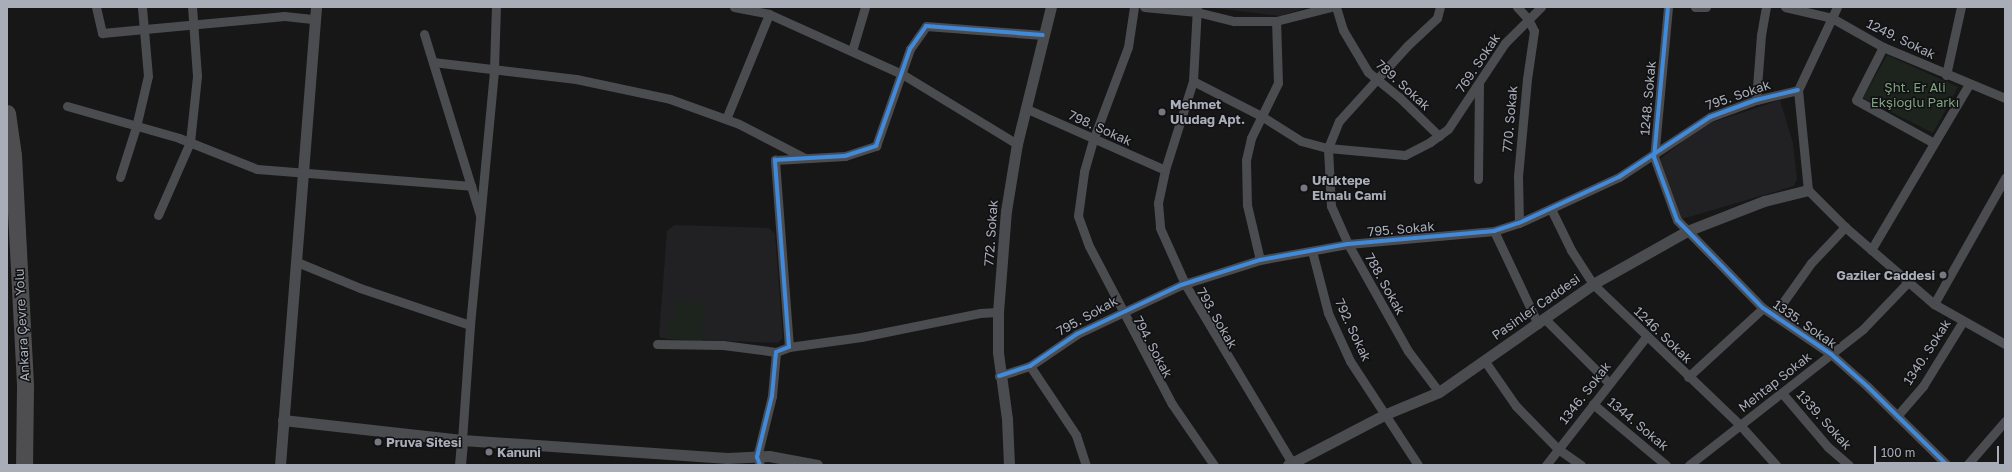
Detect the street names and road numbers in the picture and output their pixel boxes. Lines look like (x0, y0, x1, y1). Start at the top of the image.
street label: 1249. Sokak (1864, 16, 1938, 62)
street label: 769. Sokak (1453, 31, 1503, 95)
street label: 789. Sokak (1373, 56, 1433, 114)
street label: 1248. Sokak (1637, 60, 1659, 136)
street label: 795. Sokak (1704, 77, 1772, 113)
street label: 770. Sokak (1499, 85, 1521, 153)
street label: 798. Sokak (1066, 107, 1134, 149)
street label: 772. Sokak (981, 199, 1001, 267)
street label: 795. Sokak (1367, 218, 1435, 240)
street label: 788. Sokak (1362, 251, 1408, 317)
street label: Ankara Çevre Yolu (11, 268, 33, 382)
street label: Pasinler Caddesi (1489, 271, 1583, 343)
street label: 793. Sokak (1193, 285, 1241, 351)
street label: 795. Sokak (1054, 293, 1120, 339)
street label: 792. Sokak (1332, 296, 1374, 364)
street label: 1335. Sokak (1770, 296, 1840, 352)
street label: 1246. Sokak (1631, 303, 1695, 367)
street label: 794. Sokak (1130, 313, 1176, 381)
street label: 1340. Sokak (1900, 316, 1954, 388)
street label: Mehtap Sokak (1735, 349, 1815, 415)
street label: 1346. Sokak (1556, 359, 1614, 427)
street label: 1339. Sokak (1793, 387, 1855, 453)
street label: 1344. Sokak (1604, 394, 1672, 454)

